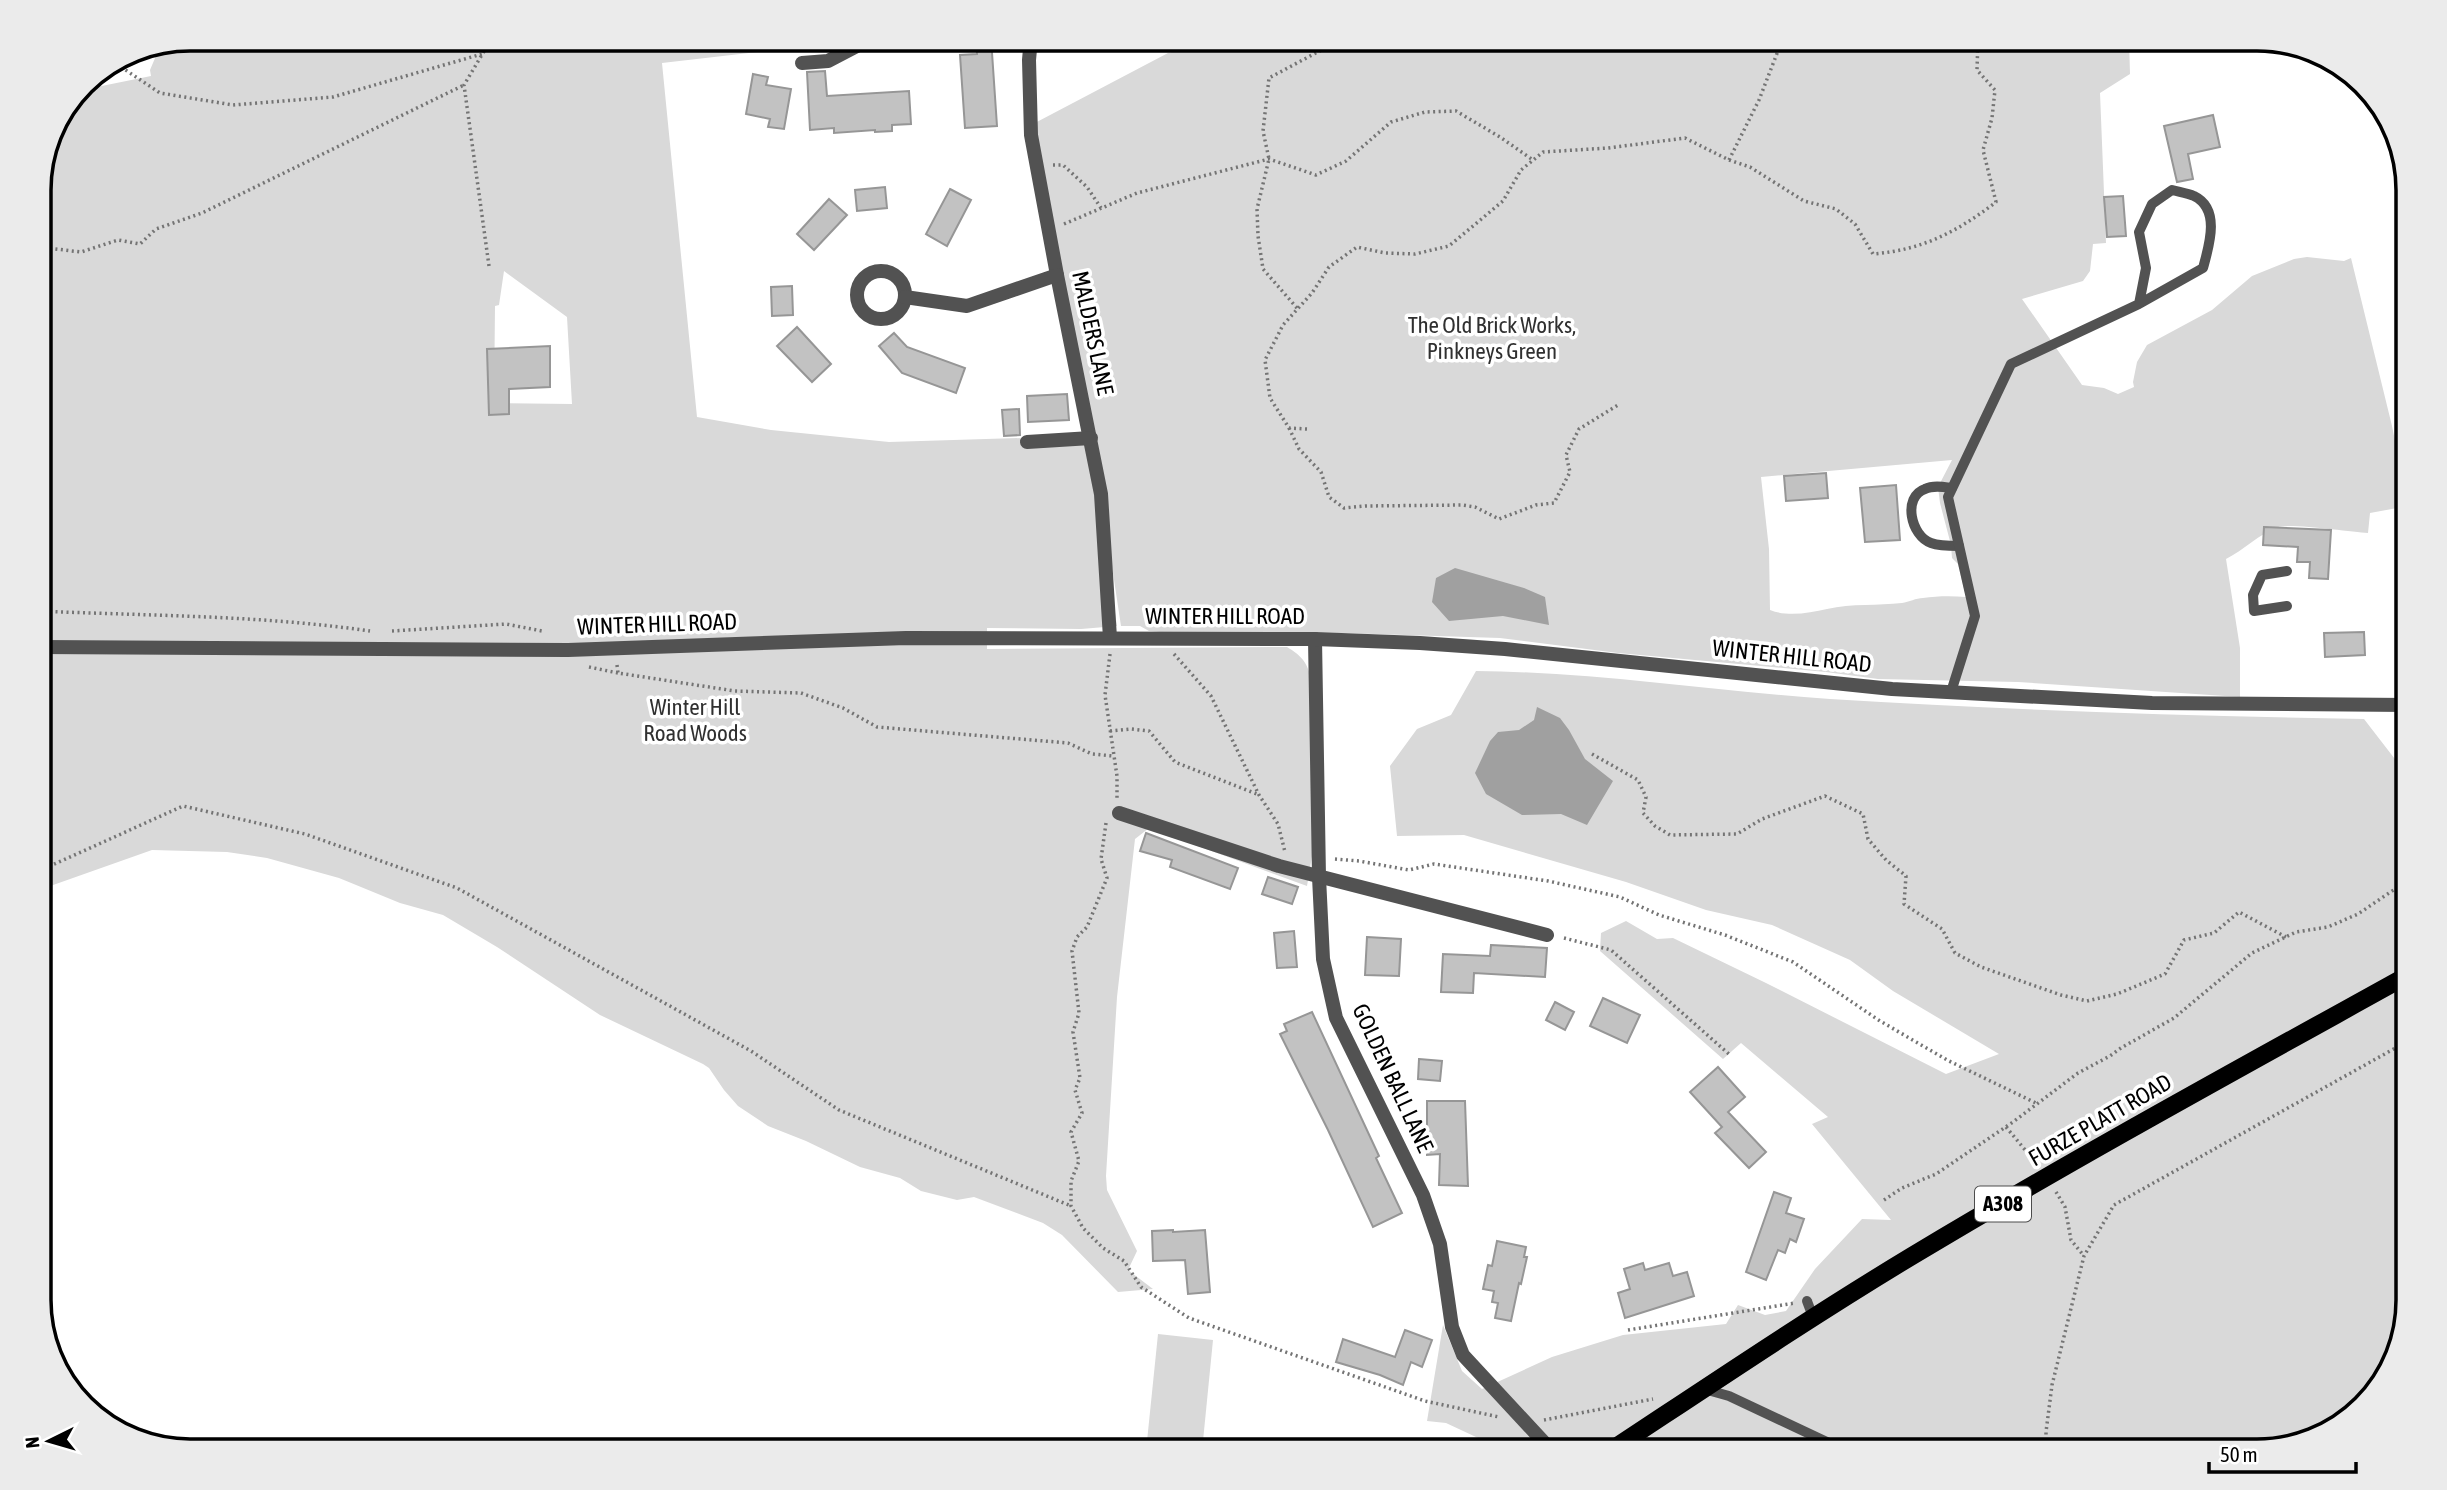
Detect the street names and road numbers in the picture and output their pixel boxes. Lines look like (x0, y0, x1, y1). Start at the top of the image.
street label: MALDERS LANE (1067, 269, 1119, 398)
street label: WINTER HILL ROAD (1145, 603, 1305, 629)
street label: WINTER HILL ROAD (577, 608, 737, 640)
street label: WINTER HILL ROAD (1711, 635, 1873, 677)
street label: GOLDEN BALL LANE (1347, 1000, 1439, 1156)
street label: FURZE PLATT ROAD (2024, 1069, 2176, 1171)
road number: A308 (1975, 1186, 2031, 1222)

